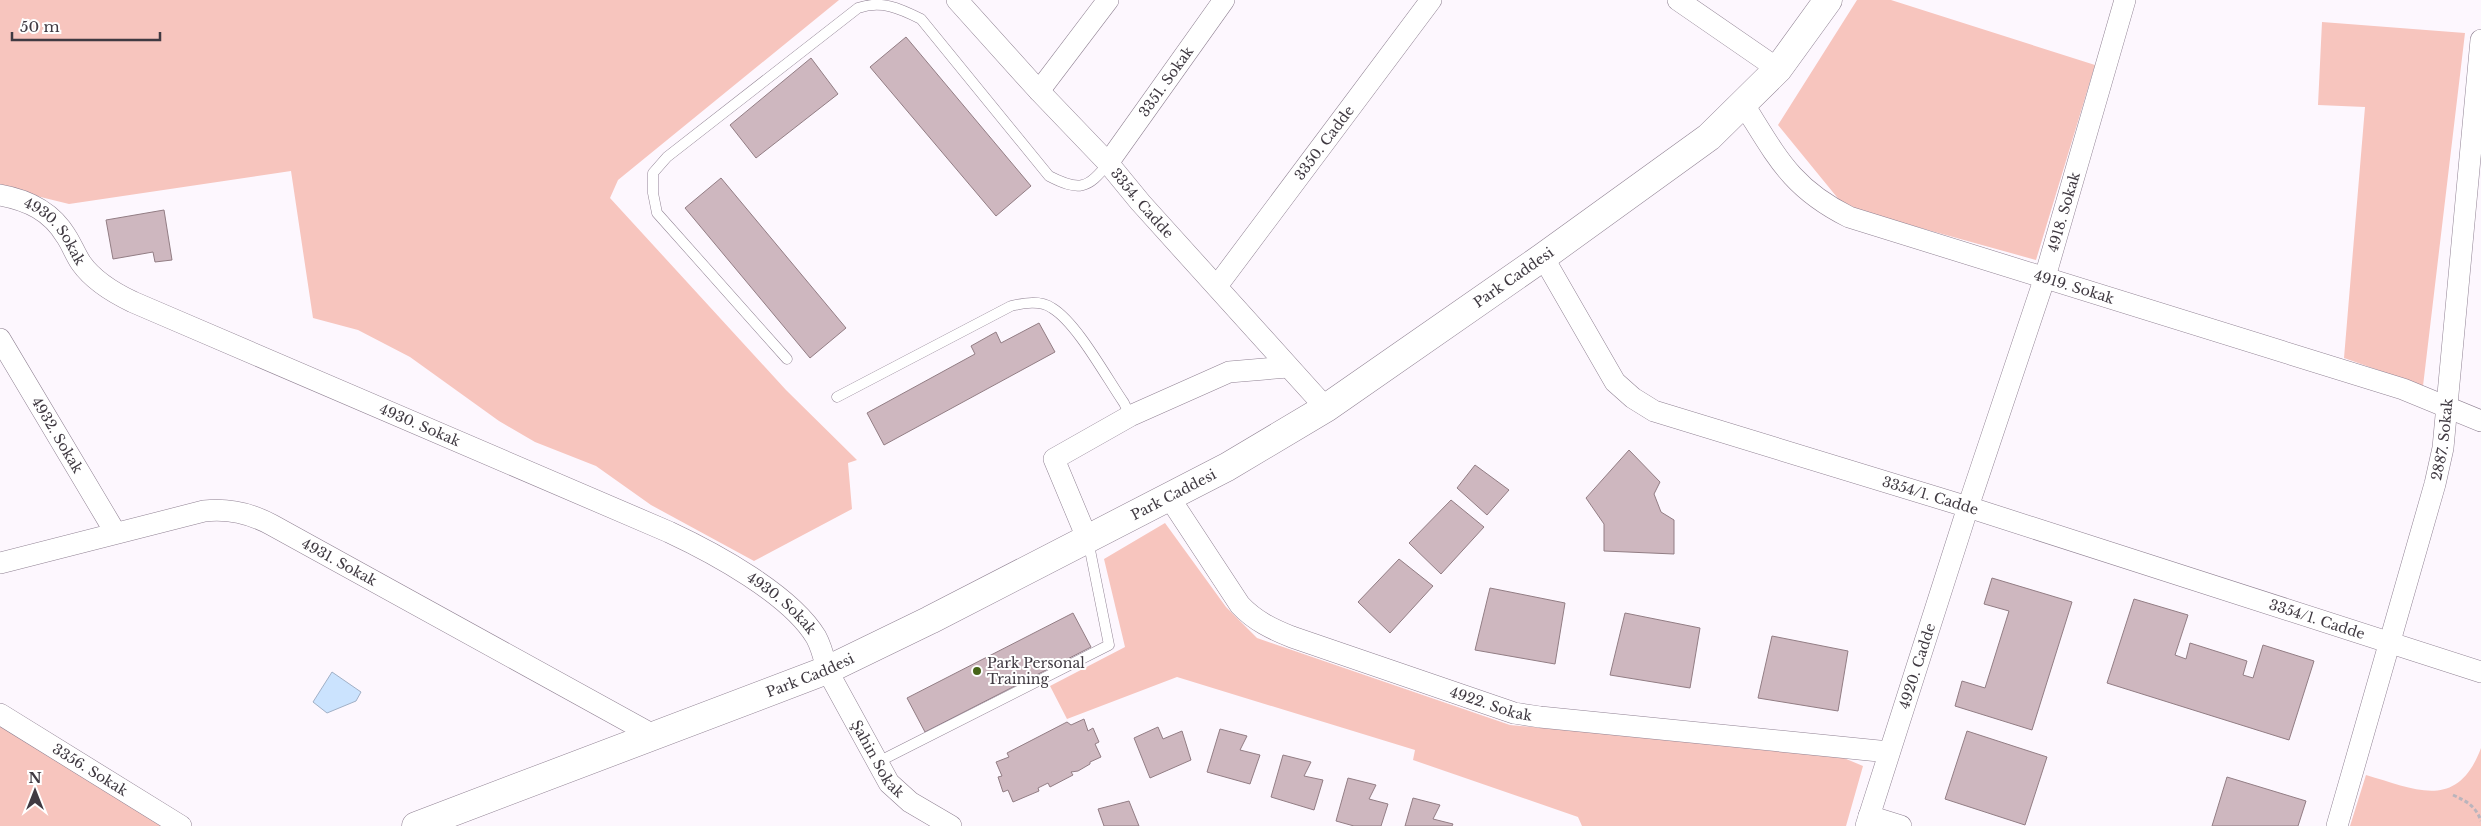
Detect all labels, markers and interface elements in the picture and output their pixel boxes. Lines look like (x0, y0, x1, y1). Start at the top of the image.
scale bar (12, 10, 160, 42)
text: 50 m (20, 17, 60, 36)
street label: 3351. Sokak (1135, 42, 1197, 120)
street label: 3350. Cadde (1290, 102, 1358, 184)
street label: 3354. Cadde (1107, 164, 1177, 242)
street label: 4918. Sokak (2044, 169, 2084, 254)
street label: 4930. Sokak (21, 193, 89, 269)
street label: Park Caddesi (1470, 243, 1557, 312)
street label: 4919. Sokak (2032, 266, 2117, 308)
street label: 4932. Sokak (28, 394, 87, 477)
street label: 2887. Sokak (2427, 397, 2457, 482)
street label: 4930. Sokak (377, 400, 463, 451)
street label: Park Caddesi (1128, 465, 1219, 524)
street label: 3354/1. Cadde (1880, 472, 1981, 519)
street label: 4931. Sokak (299, 534, 380, 590)
street label: 4930. Sokak (744, 568, 820, 638)
street label: 3354/1. Cadde (2267, 595, 2367, 643)
street label: 4920. Cadde (1895, 621, 1939, 711)
street label: Park Caddesi (764, 649, 857, 701)
place label: Park Personal Training (987, 654, 1085, 688)
marker: Park Personal Training (971, 665, 983, 677)
street label: 4922. Sokak (1448, 683, 1534, 725)
street label: Şahin Sokak (847, 717, 908, 802)
street label: 3356. Sokak (49, 740, 131, 800)
north arrow (10, 766, 60, 816)
text: N (28, 769, 42, 787)

